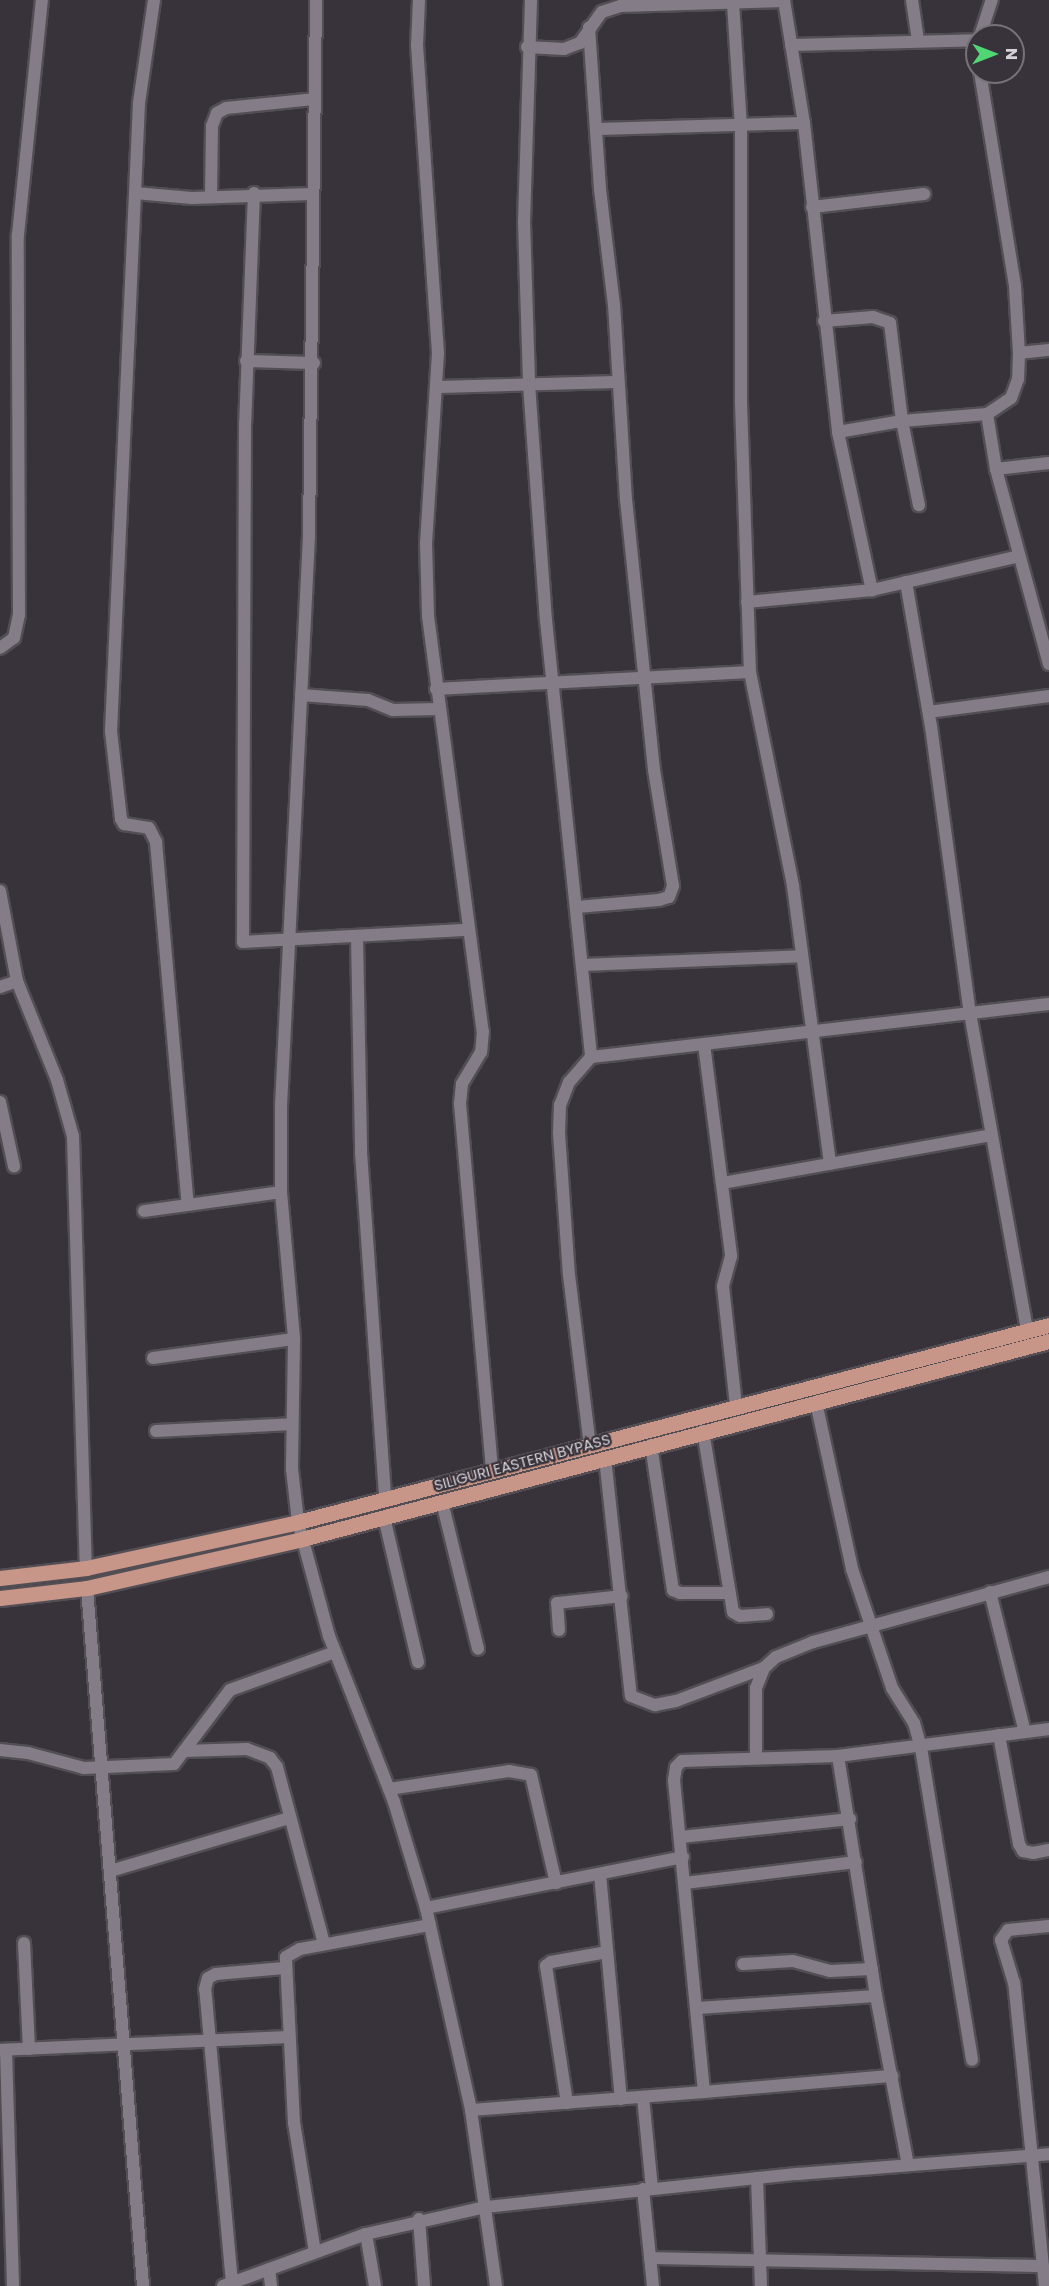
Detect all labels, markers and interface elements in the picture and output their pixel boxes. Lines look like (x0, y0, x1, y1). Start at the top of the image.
north arrow (965, 24, 1025, 84)
text: N (1000, 48, 1023, 60)
street label: SILIGURI EASTERN BYPASS (432, 1430, 612, 1494)

